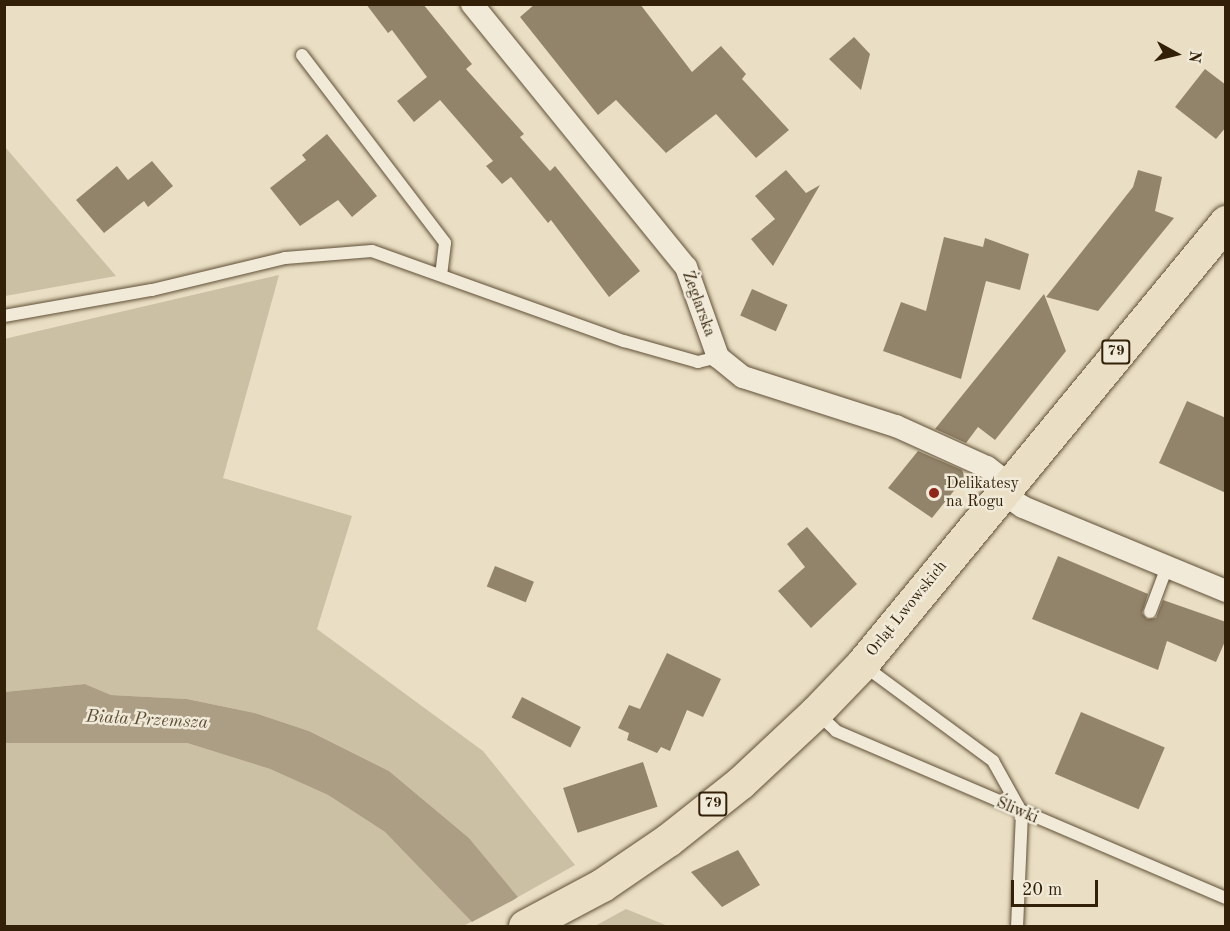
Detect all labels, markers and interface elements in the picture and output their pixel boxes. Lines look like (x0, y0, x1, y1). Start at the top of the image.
north arrow (1146, 24, 1206, 84)
text: N (1185, 49, 1203, 64)
street label: Żeglarska (677, 269, 719, 339)
road number: 79 (1101, 340, 1131, 364)
place label: Delikatesy na Rogu (946, 474, 1019, 512)
marker: Delikatesy na Rogu (927, 486, 941, 500)
street label: Orląt Lwowskich (862, 557, 952, 661)
water label: Biała Przemsza (85, 706, 209, 734)
road number: 79 (698, 792, 728, 816)
street label: Śliwki (993, 794, 1041, 828)
scale bar (1014, 868, 1101, 906)
text: 20 m (1022, 881, 1062, 899)

